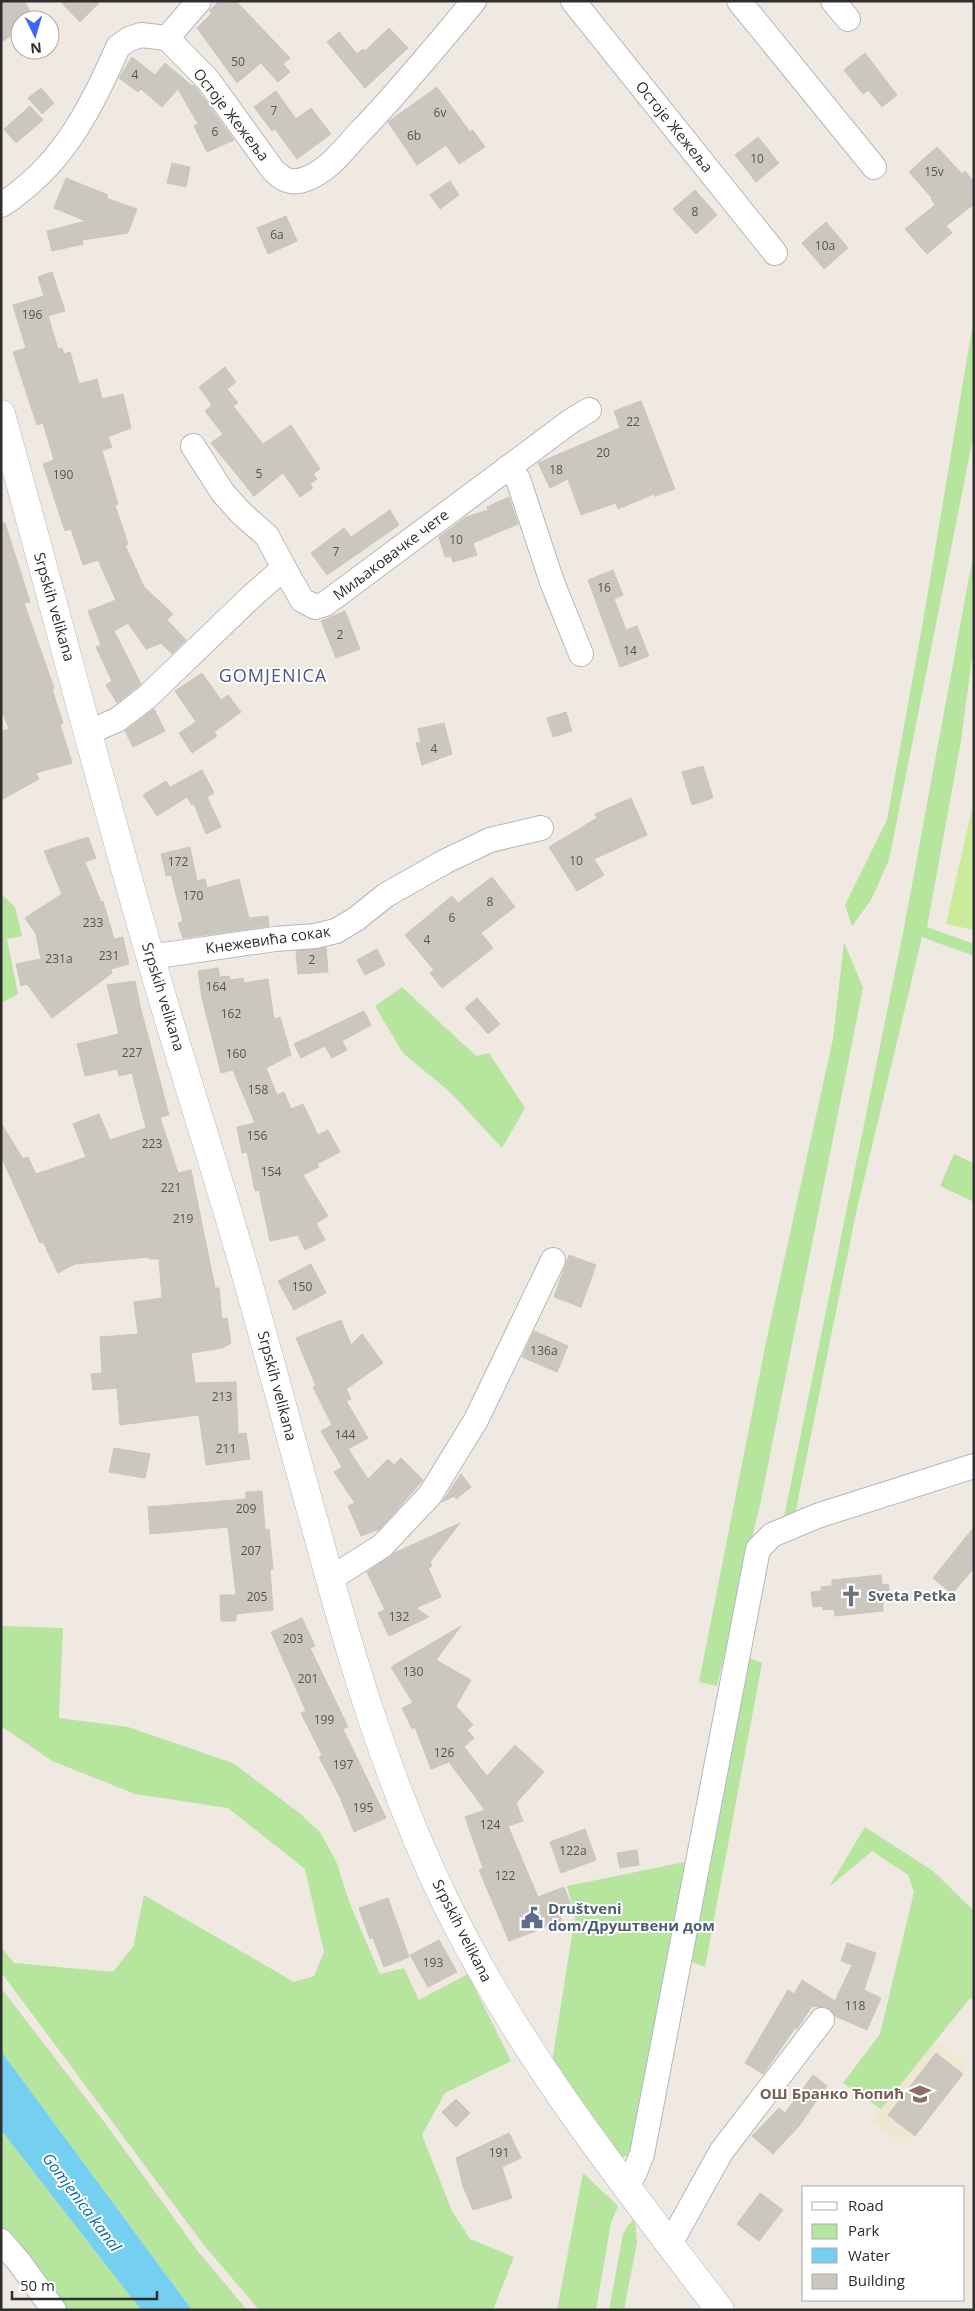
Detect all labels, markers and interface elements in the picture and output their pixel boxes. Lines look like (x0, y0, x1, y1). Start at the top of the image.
north arrow (10, 10, 60, 60)
text: N (30, 38, 43, 58)
house number: 50 (231, 53, 245, 70)
street label: Остоје Жежеља (189, 64, 274, 165)
house number: 4 (132, 66, 139, 83)
street label: Остоје Жежеља (632, 76, 718, 176)
house number: 7 (271, 102, 278, 119)
house number: 6v (434, 104, 446, 121)
house number: 6 (212, 123, 219, 140)
house number: 6b (407, 127, 421, 144)
house number: 10 (750, 150, 764, 167)
house number: 15v (924, 163, 944, 180)
house number: 8 (692, 203, 699, 220)
house number: 6a (270, 226, 284, 243)
house number: 10a (815, 237, 835, 254)
house number: 196 (22, 306, 42, 323)
house number: 22 (626, 413, 640, 430)
house number: 20 (596, 444, 610, 461)
house number: 18 (549, 461, 563, 478)
house number: 5 (256, 465, 263, 482)
house number: 190 (53, 466, 73, 483)
street label: Миљаковачке чете (329, 504, 452, 604)
house number: 10 (449, 531, 463, 548)
house number: 7 (333, 543, 340, 560)
street label: Srpskih velikana (30, 550, 80, 664)
house number: 16 (597, 579, 611, 596)
house number: 2 (337, 626, 344, 643)
house number: 14 (623, 642, 637, 659)
district label: GOMJENICA (219, 663, 327, 687)
house number: 4 (431, 740, 438, 757)
house number: 10 (569, 852, 583, 869)
house number: 172 (168, 853, 188, 870)
house number: 170 (183, 887, 203, 904)
house number: 8 (487, 893, 494, 910)
house number: 6 (449, 909, 456, 926)
house number: 233 (83, 914, 103, 931)
street label: Кнежевића сокак (204, 920, 332, 958)
house number: 4 (424, 931, 431, 948)
street label: Srpskih velikana (138, 940, 190, 1054)
house number: 231 (99, 947, 119, 964)
house number: 231a (45, 950, 73, 967)
house number: 2 (309, 951, 316, 968)
house number: 164 (206, 978, 226, 995)
house number: 162 (221, 1005, 241, 1022)
house number: 227 (122, 1044, 142, 1061)
house number: 160 (226, 1045, 246, 1062)
house number: 158 (248, 1081, 268, 1098)
house number: 156 (247, 1127, 267, 1144)
house number: 223 (142, 1135, 162, 1152)
house number: 154 (261, 1163, 281, 1180)
house number: 221 (161, 1179, 181, 1196)
house number: 219 (173, 1210, 193, 1227)
house number: 150 (292, 1278, 312, 1295)
street label: Srpskih velikana (254, 1329, 302, 1443)
house number: 136a (530, 1342, 558, 1359)
house number: 213 (212, 1388, 232, 1405)
house number: 144 (335, 1426, 355, 1443)
house number: 211 (216, 1440, 236, 1457)
house number: 209 (236, 1500, 256, 1517)
house number: 207 (241, 1542, 261, 1559)
church icon: Sveta Petka (838, 1583, 864, 1609)
place label: Sveta Petka (868, 1585, 956, 1605)
house number: 205 (247, 1588, 267, 1605)
house number: 132 (389, 1608, 409, 1625)
house number: 203 (283, 1630, 303, 1647)
house number: 130 (403, 1663, 423, 1680)
house number: 201 (298, 1670, 318, 1687)
house number: 199 (314, 1711, 334, 1728)
house number: 126 (434, 1744, 454, 1761)
house number: 197 (333, 1756, 353, 1773)
house number: 195 (353, 1799, 373, 1816)
house number: 124 (480, 1816, 500, 1833)
house number: 122a (559, 1842, 587, 1859)
house number: 122 (495, 1867, 515, 1884)
street label: Srpskih velikana (428, 1876, 497, 1985)
place label: Društveni dom/Друштвени дом (548, 1898, 715, 1935)
public building icon: Društveni dom/Друштвени дом (519, 1905, 545, 1931)
house number: 193 (423, 1954, 443, 1971)
house number: 118 (845, 1997, 865, 2014)
school or university icon: ОШ Бранко Ћопић (907, 2081, 933, 2107)
place label: ОШ Бранко Ћопић (760, 2083, 904, 2103)
house number: 191 (489, 2144, 509, 2161)
water label: Gomjenica kanal (37, 2148, 127, 2257)
legend (802, 2186, 965, 2301)
text: Road (848, 2195, 884, 2215)
text: Park (848, 2220, 879, 2240)
text: Water (848, 2245, 890, 2265)
scale bar (12, 2268, 158, 2300)
text: Building (848, 2270, 905, 2290)
text: 50 m (20, 2275, 55, 2295)

